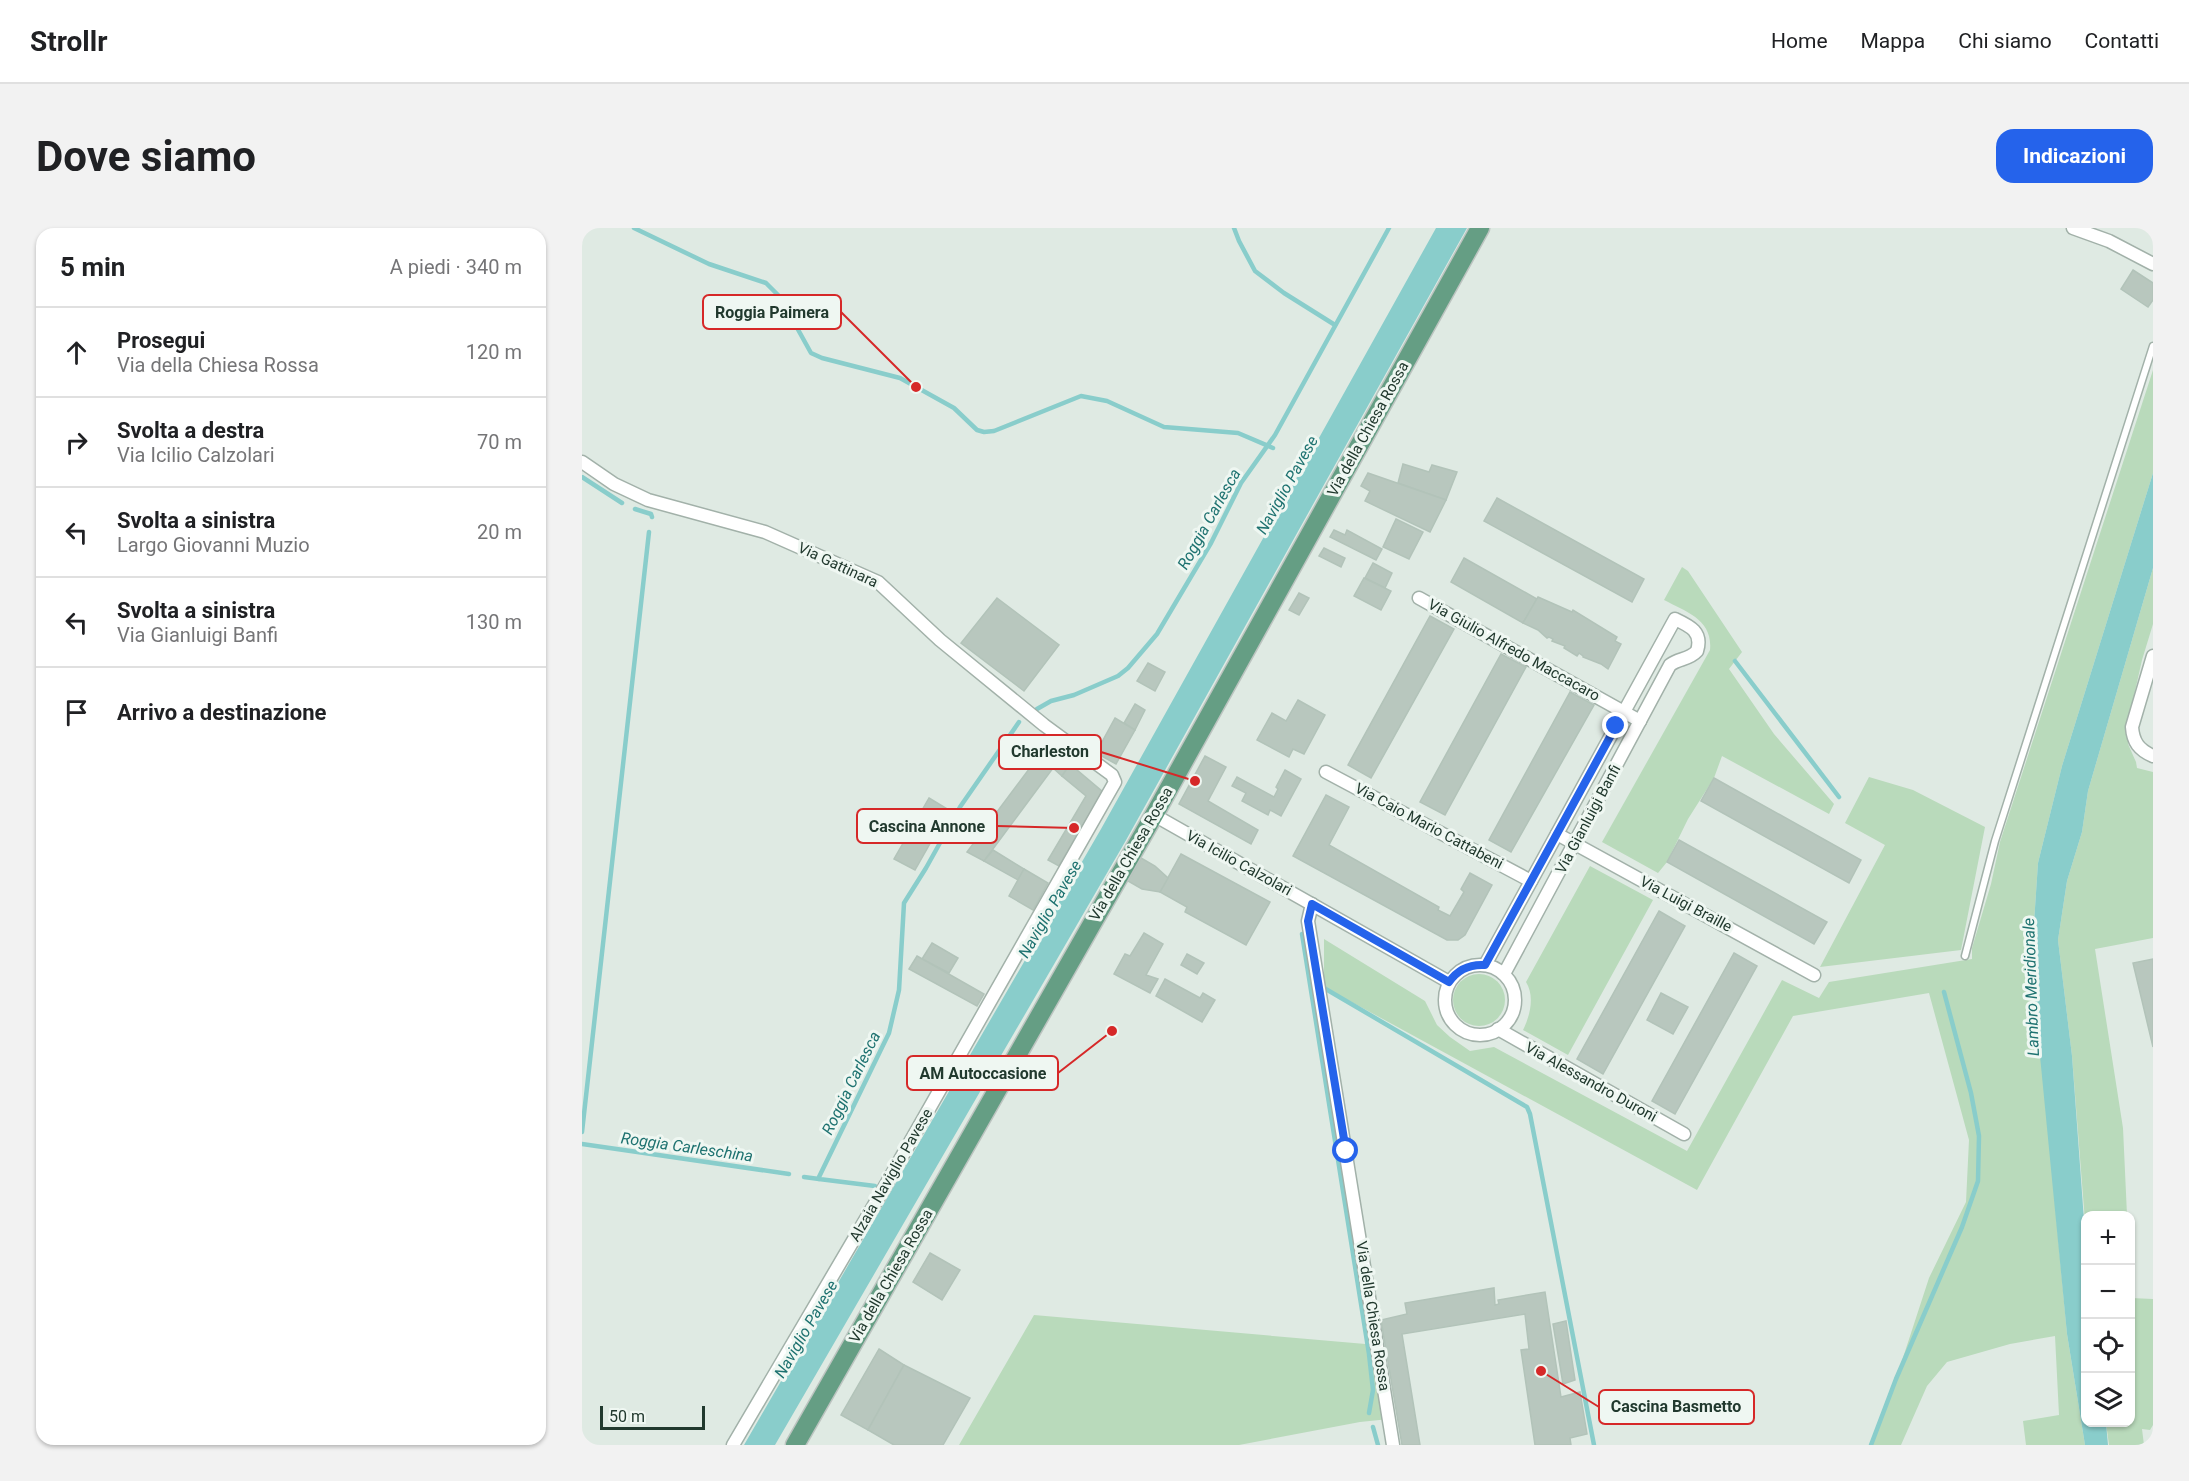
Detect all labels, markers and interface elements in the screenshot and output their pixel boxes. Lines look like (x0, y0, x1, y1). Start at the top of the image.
text: Strollr (30, 25, 107, 58)
text: Home (1771, 29, 1828, 53)
text: Mappa (1861, 29, 1925, 53)
text: Chi siamo (1958, 29, 2052, 53)
text: Contatti (2085, 29, 2159, 53)
button: Indicazioni (1996, 129, 2153, 183)
text: Dove siamo (36, 132, 256, 181)
text: 5 min (60, 252, 125, 282)
text: A piedi · 340 m (390, 255, 522, 279)
callout: Roggia Paimera (703, 295, 841, 329)
text: Roggia Paimera (715, 303, 829, 322)
text: Prosegui (117, 328, 205, 353)
icon: ahead (60, 336, 93, 369)
text: 120 m (466, 340, 522, 364)
text: Via della Chiesa Rossa (117, 353, 319, 377)
street label: Via della Chiesa Rossa (1323, 358, 1413, 500)
text: Svolta a destra (117, 418, 264, 443)
icon: right (60, 426, 93, 459)
text: 70 m (477, 430, 522, 454)
water label: Naviglio Pavese (1252, 432, 1322, 538)
text: Via Icilio Calzolari (117, 443, 275, 467)
water label: Roggia Carlesca (1173, 465, 1245, 573)
text: Svolta a sinistra (117, 508, 275, 533)
icon: left (60, 516, 93, 549)
text: 20 m (477, 520, 522, 544)
text: Largo Giovanni Muzio (117, 533, 310, 557)
street label: Via Gattinara (795, 539, 881, 591)
street label: Via Giulio Alfredo Maccacaro (1425, 595, 1603, 705)
text: Svolta a sinistra (117, 598, 275, 623)
icon: left (60, 606, 93, 639)
text: 130 m (466, 610, 522, 634)
text: Via Gianluigi Banfi (117, 623, 278, 647)
icon: arrive (60, 696, 93, 729)
text: Arrivo a destinazione (117, 700, 326, 725)
route end (1602, 712, 1628, 738)
callout: Charleston (999, 735, 1101, 769)
text: Charleston (1011, 742, 1089, 761)
street label: Via Gianluigi Banfi (1552, 761, 1624, 877)
street label: Via Caio Mario Cattabeni (1352, 779, 1506, 873)
street label: Via della Chiesa Rossa (1085, 784, 1177, 924)
callout: Cascina Annone (857, 809, 997, 843)
text: Cascina Annone (869, 817, 986, 836)
street label: Via Icilio Calzolari (1183, 826, 1295, 900)
water label: Naviglio Pavese (1014, 857, 1086, 961)
street label: Via Luigi Braille (1637, 872, 1735, 936)
water label: Lambro Meridionale (2019, 918, 2043, 1056)
water label: Roggia Carlesca (818, 1028, 884, 1138)
street label: Via Alessandro Duroni (1522, 1038, 1660, 1126)
callout: AM Autoccasione (907, 1056, 1058, 1090)
text: AM Autoccasione (920, 1064, 1047, 1083)
street label: Alzaia Naviglio Pavese (846, 1105, 936, 1245)
water label: Roggia Carleschina (620, 1128, 754, 1166)
route start (1332, 1137, 1358, 1163)
street label: Via della Chiesa Rossa (845, 1206, 937, 1346)
map controls (2081, 1211, 2135, 1427)
button: + (2081, 1211, 2135, 1265)
street label: Via della Chiesa Rossa (1352, 1240, 1394, 1392)
button: − (2081, 1265, 2135, 1319)
water label: Naviglio Pavese (770, 1277, 842, 1381)
button: locate (2081, 1319, 2135, 1373)
button: layers (2081, 1373, 2135, 1427)
callout: Cascina Basmetto (1599, 1390, 1754, 1424)
text: Cascina Basmetto (1611, 1397, 1741, 1416)
scale bar (600, 1403, 705, 1430)
text: 50 m (609, 1407, 645, 1426)

